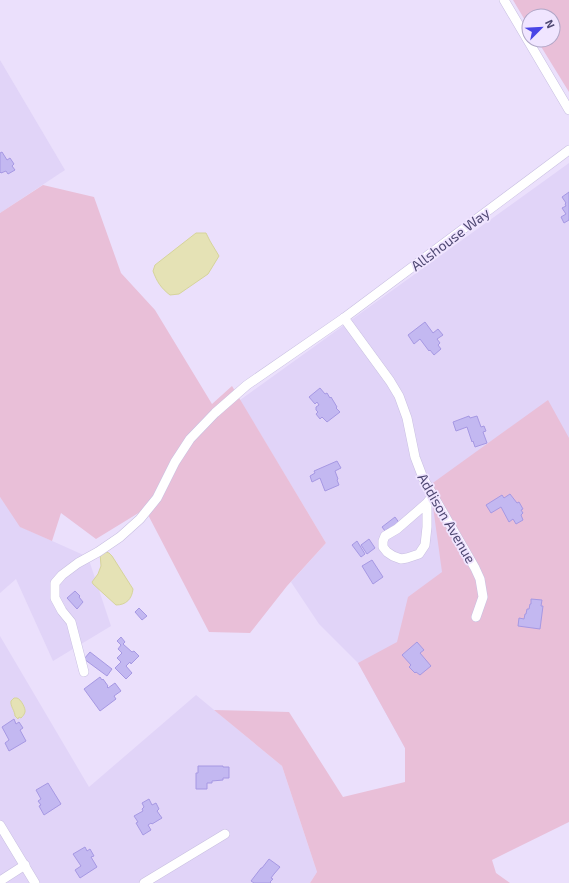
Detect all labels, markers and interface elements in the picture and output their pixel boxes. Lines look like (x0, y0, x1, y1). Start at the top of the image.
north arrow (521, 8, 561, 48)
text: N (543, 17, 558, 30)
street label: Allshouse Way (407, 204, 493, 274)
street label: Addison Avenue (414, 470, 480, 566)

